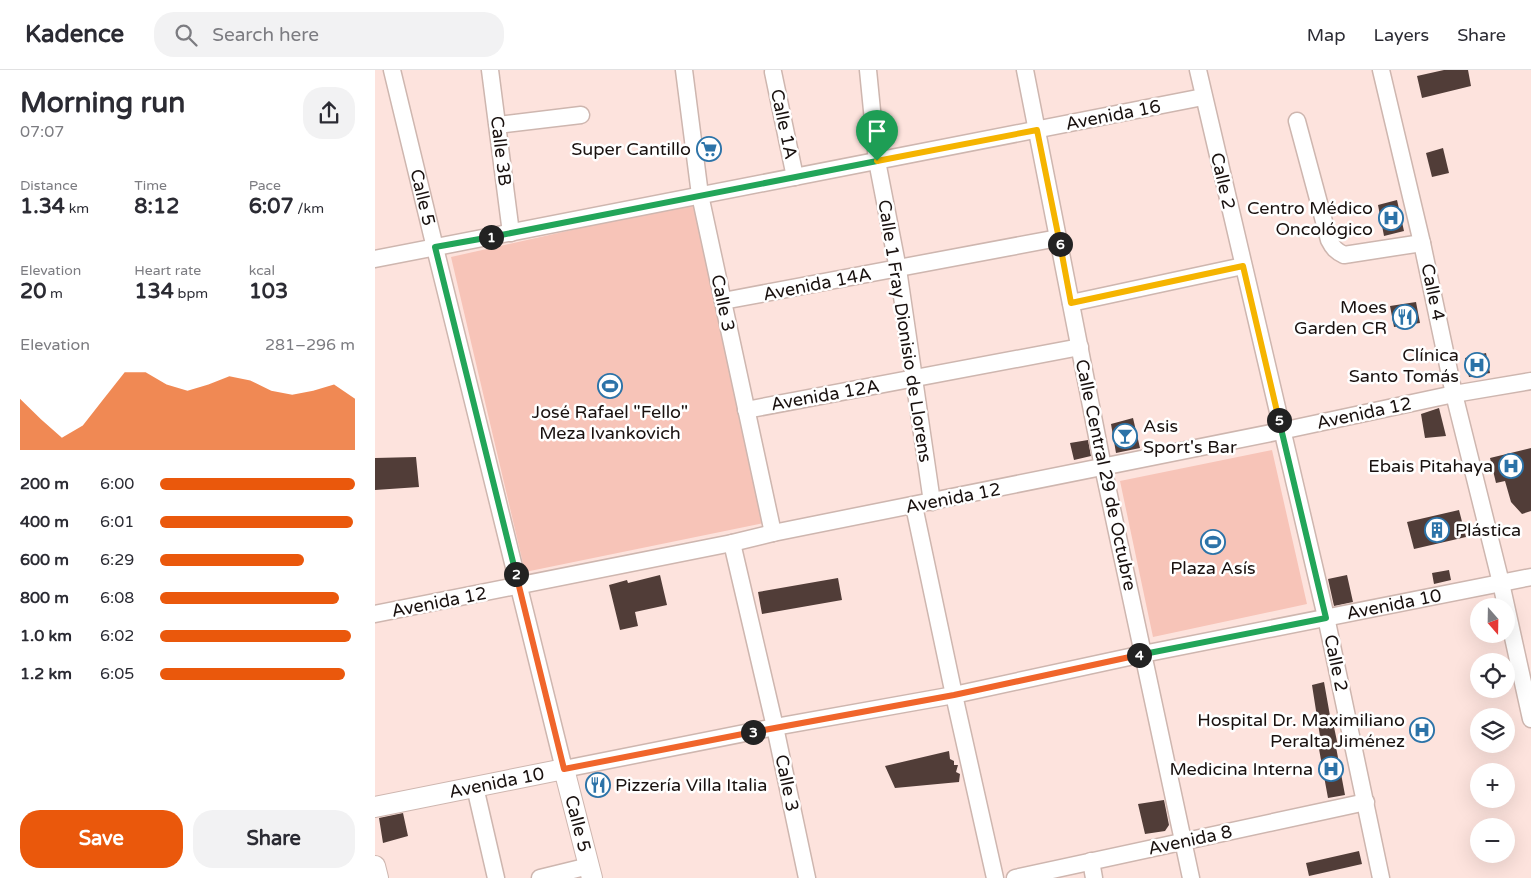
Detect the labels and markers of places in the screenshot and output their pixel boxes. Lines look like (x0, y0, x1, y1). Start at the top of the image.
pin (856, 110, 898, 161)
supermarket icon: Super Cantillo (696, 136, 722, 162)
place label: Super Cantillo (571, 138, 691, 160)
place label: Centro Médico Oncológico (1247, 197, 1373, 240)
hospital icon: Centro Médico Oncológico (1378, 205, 1404, 231)
pin: 1 (479, 224, 503, 250)
pin: 6 (1047, 232, 1073, 256)
place label: Moes Garden CR (1294, 296, 1387, 339)
restaurant icon: Moes Garden CR (1392, 304, 1418, 330)
place label: Clínica Santo Tomás (1349, 344, 1459, 387)
hospital icon: Clínica Santo Tomás (1464, 352, 1490, 378)
sports icon: José Rafael "Fello" Meza Ivankovich (597, 373, 623, 399)
place label: José Rafael "Fello" Meza Ivankovich (532, 401, 688, 444)
pin: 5 (1267, 408, 1291, 432)
place label: Asis Sport's Bar (1143, 415, 1237, 458)
bar icon: Asis Sport's Bar (1112, 423, 1138, 449)
hospital icon: Ebais Pitahaya (1498, 453, 1524, 479)
place label: Ebais Pitahaya (1368, 455, 1493, 477)
building icon: Plástica (1424, 517, 1450, 543)
place label: Plástica (1455, 519, 1521, 541)
sports icon: Plaza Asís (1200, 529, 1226, 555)
place label: Plaza Asís (1170, 557, 1256, 579)
pin: 2 (503, 562, 529, 586)
pin: 4 (1127, 642, 1151, 668)
place label: Hospital Dr. Maximiliano Peralta Jiménez (1197, 709, 1405, 752)
hospital icon: Hospital Dr. Maximiliano Peralta Jiménez (1409, 717, 1435, 743)
pin: 3 (741, 720, 765, 744)
hospital icon: Medicina Interna (1318, 756, 1344, 782)
place label: Medicina Interna (1169, 758, 1313, 780)
restaurant icon: Pizzería Villa Italia (585, 772, 611, 798)
place label: Pizzería Villa Italia (615, 774, 767, 796)

